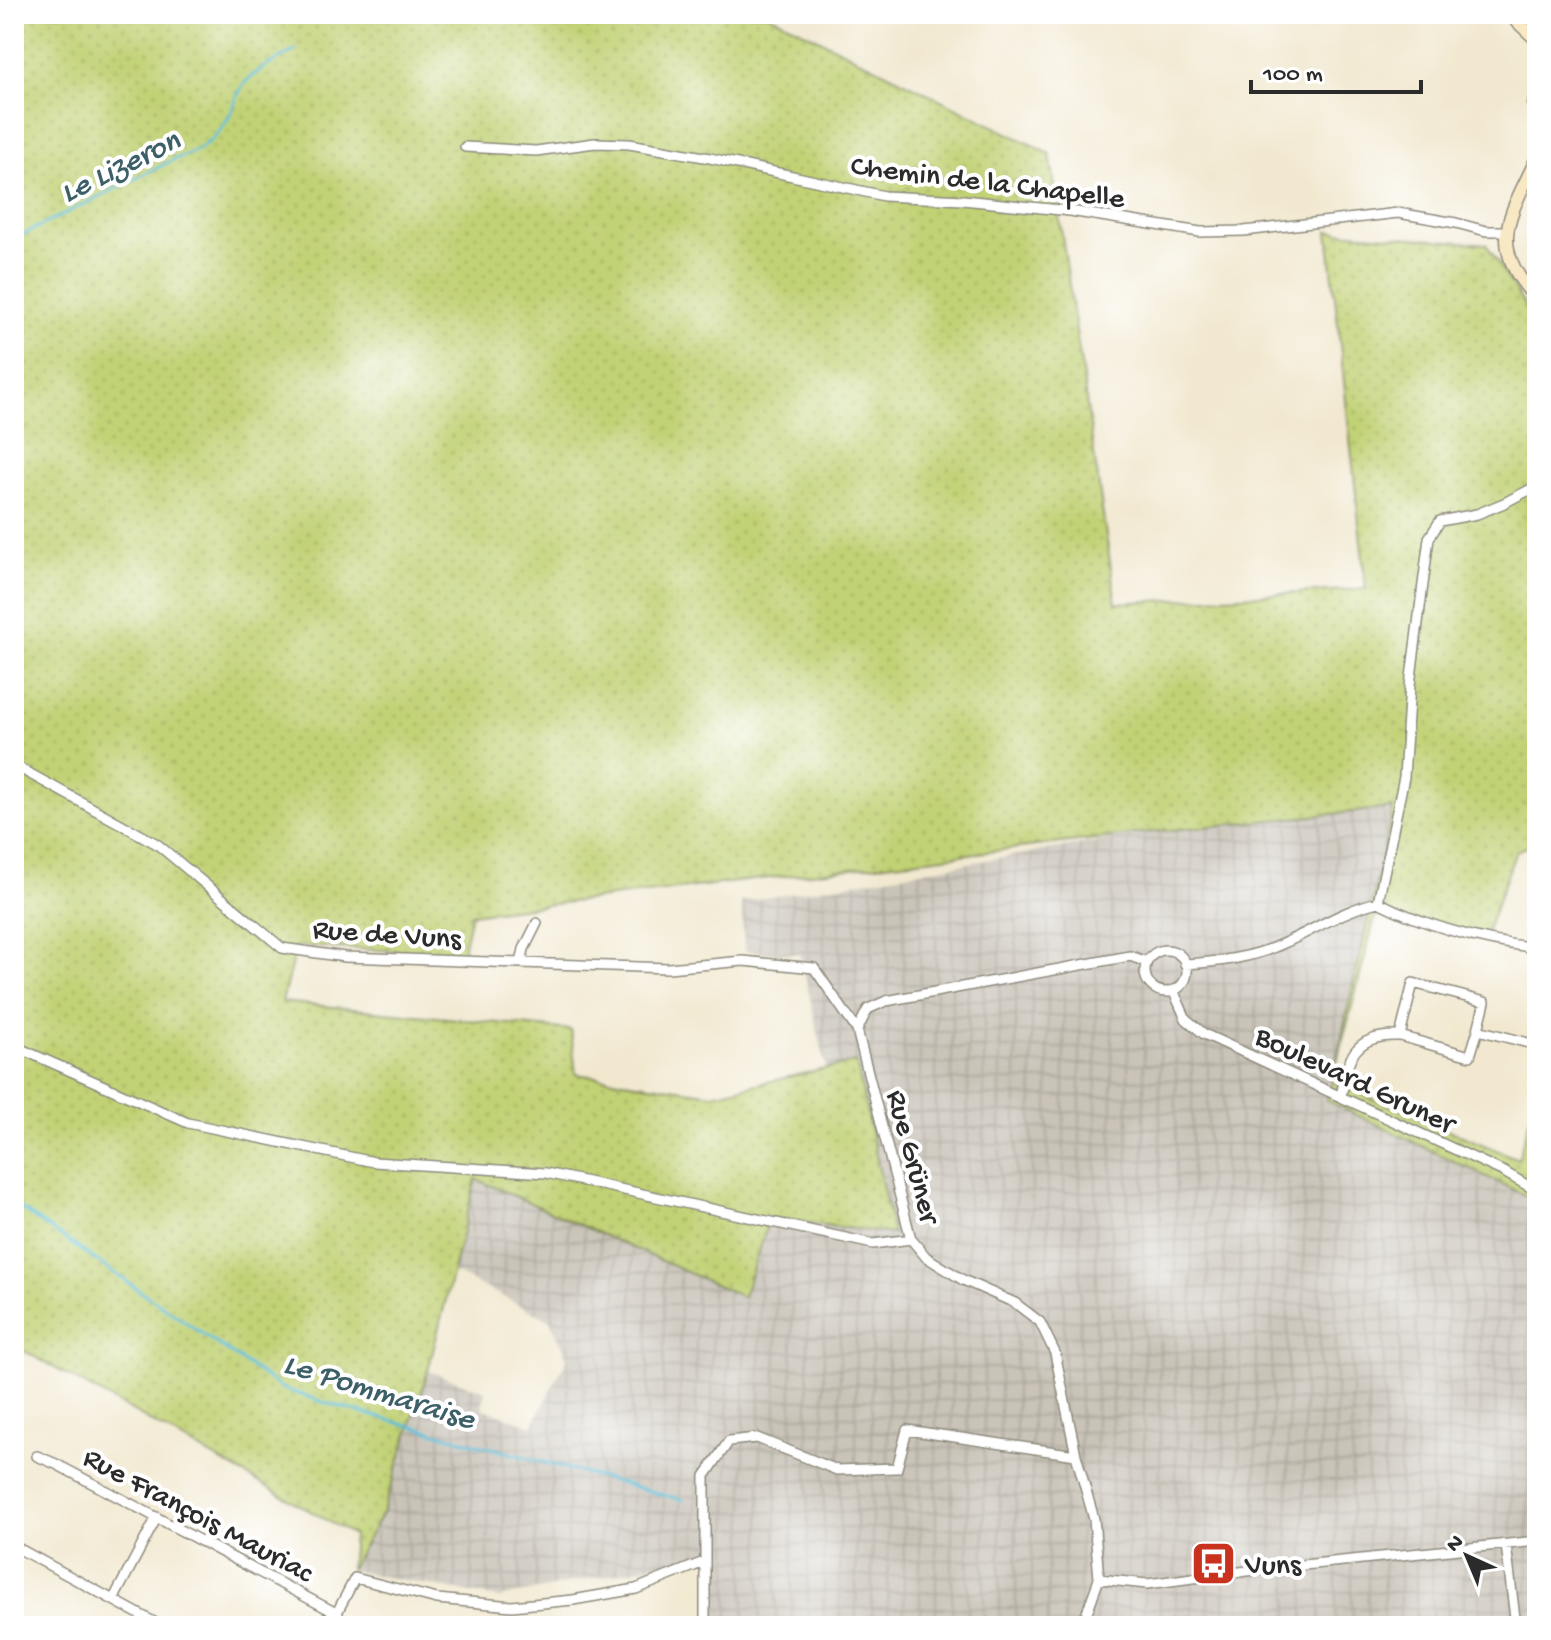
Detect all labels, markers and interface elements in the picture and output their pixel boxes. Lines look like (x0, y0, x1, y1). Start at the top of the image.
scale bar (1251, 44, 1421, 94)
text: 100 m (1262, 61, 1323, 90)
water label: Le Lizeron (55, 123, 188, 214)
street label: Chemin de la Chapelle (849, 150, 1127, 219)
street label: Rue de Vuns (311, 914, 463, 959)
street label: Boulevard Gruner (1248, 1020, 1462, 1145)
street label: Rue Grüner (876, 1087, 946, 1230)
water label: Le Pommaraise (278, 1347, 480, 1441)
street label: Rue François Mauriac (76, 1442, 319, 1593)
north arrow (1427, 1516, 1507, 1596)
text: N (1442, 1530, 1470, 1559)
bus stop icon: Vuns (1190, 1539, 1238, 1587)
place label: Vuns (1244, 1550, 1302, 1585)

